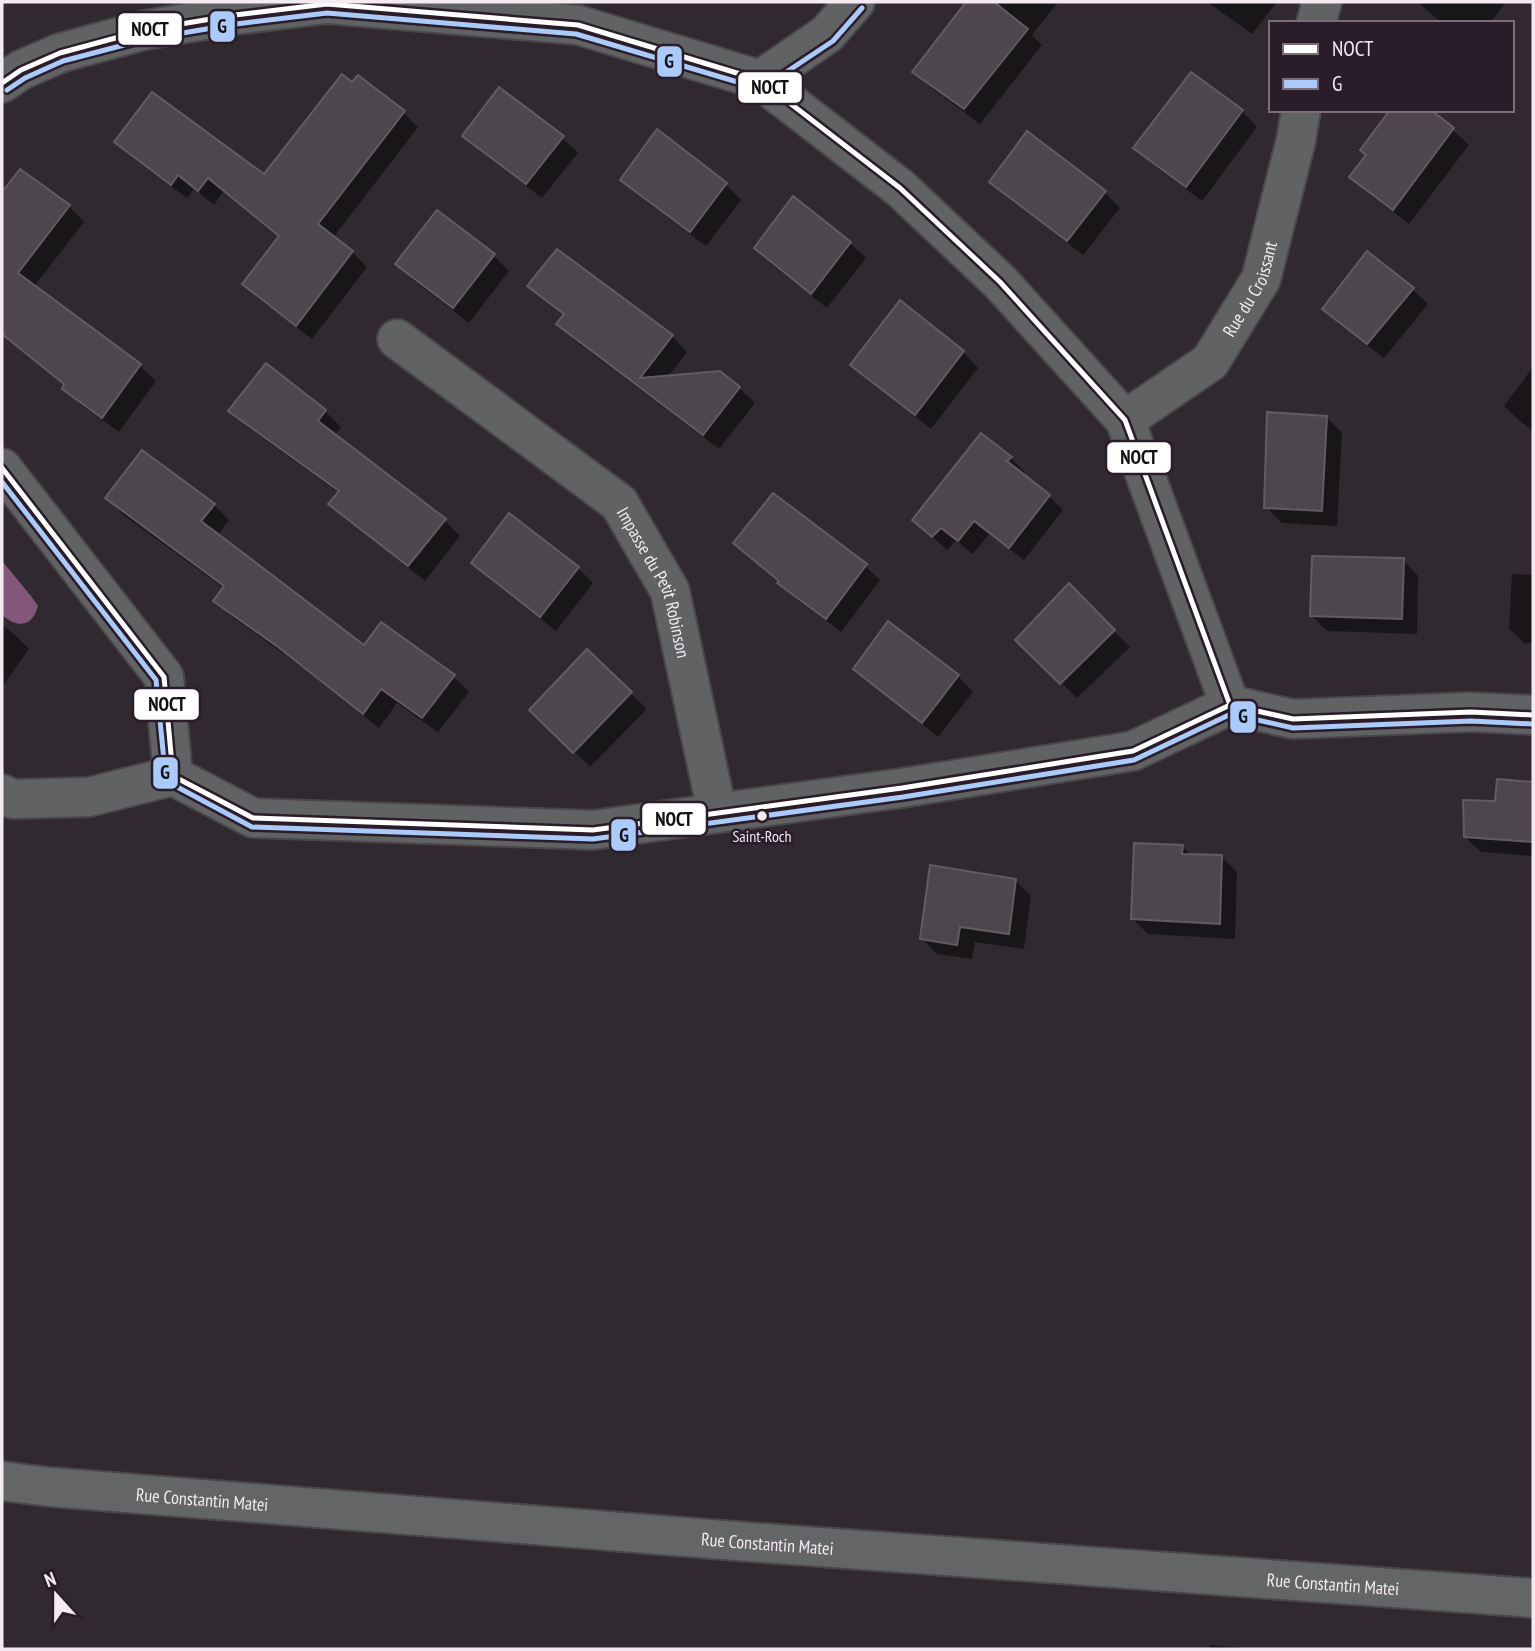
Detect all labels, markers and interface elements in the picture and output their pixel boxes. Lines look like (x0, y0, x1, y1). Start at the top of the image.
line badge: G (209, 10, 236, 43)
line badge: NOCT (117, 12, 183, 46)
text: G (217, 14, 227, 38)
text: NOCT (131, 17, 169, 41)
legend (1269, 21, 1514, 112)
text: NOCT (1332, 35, 1374, 62)
line badge: G (656, 45, 683, 78)
text: G (664, 49, 674, 73)
text: G (1332, 70, 1342, 97)
line badge: NOCT (737, 71, 803, 104)
text: NOCT (751, 75, 789, 99)
street label: Rue du Croissant (1217, 239, 1282, 341)
line badge: NOCT (1106, 441, 1172, 474)
text: NOCT (1120, 445, 1158, 469)
street label: Impasse du Petit Robinson (612, 503, 695, 660)
line badge: NOCT (133, 688, 200, 721)
text: NOCT (148, 692, 186, 716)
line badge: G (1229, 700, 1257, 734)
text: G (1238, 704, 1248, 728)
line badge: G (152, 756, 179, 790)
text: G (160, 760, 170, 784)
line badge: NOCT (641, 802, 707, 836)
text: NOCT (655, 807, 693, 831)
marker: Saint-Roch (755, 809, 769, 823)
line badge: G (610, 818, 637, 852)
text: G (619, 823, 629, 847)
place label: Saint-Roch (732, 826, 792, 846)
street label: Rue Constantin Matei (135, 1482, 269, 1516)
street label: Rue Constantin Matei (700, 1527, 834, 1559)
north arrow (21, 1560, 91, 1630)
text: N (41, 1566, 59, 1592)
street label: Rue Constantin Matei (1266, 1567, 1400, 1600)

